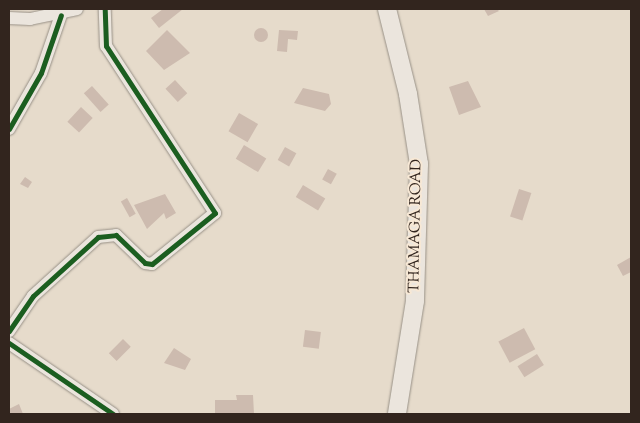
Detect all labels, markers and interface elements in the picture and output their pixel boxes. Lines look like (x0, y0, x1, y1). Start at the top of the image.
street label: THAMAGA ROAD (406, 159, 426, 293)

